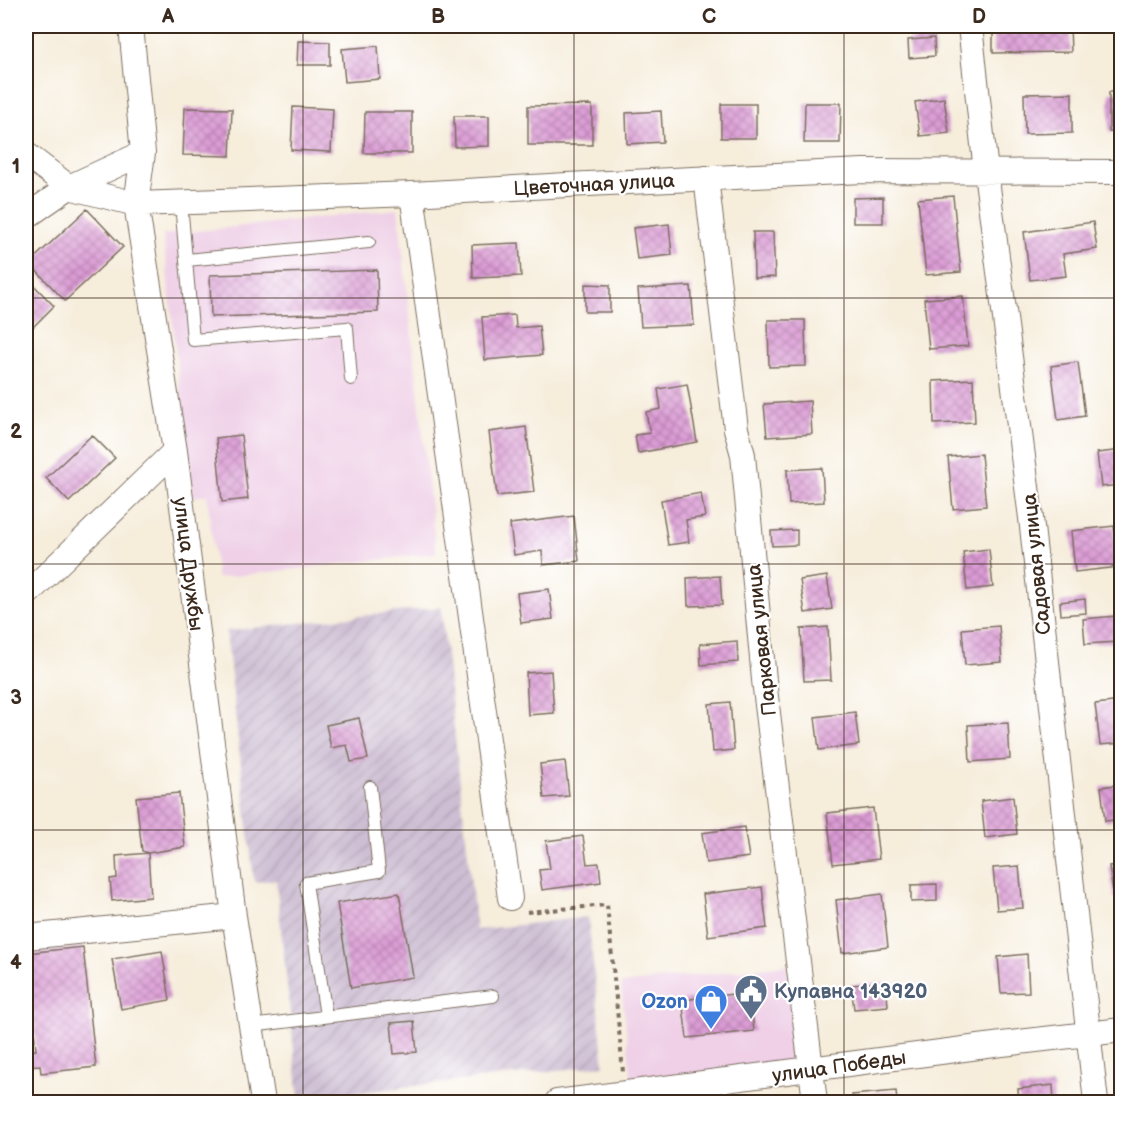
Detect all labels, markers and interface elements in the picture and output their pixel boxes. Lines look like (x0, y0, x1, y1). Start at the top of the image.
text: A (161, 5, 175, 29)
text: B (431, 5, 445, 29)
text: C (702, 5, 716, 29)
text: D (972, 5, 986, 29)
text: 1 (12, 155, 20, 179)
street label: Цветочная улица (513, 169, 676, 201)
text: 2 (10, 420, 22, 444)
street label: Садовая улица (1018, 492, 1056, 636)
street label: улица Дружбы (168, 496, 208, 632)
street label: Парковая улица (742, 562, 782, 717)
text: 3 (10, 686, 22, 710)
text: 4 (10, 951, 22, 975)
public building icon: Купавна 143920 (733, 973, 769, 1020)
place label: Купавна 143920 (774, 980, 928, 1004)
shop icon: Ozon (693, 983, 729, 1030)
place label: Ozon (641, 990, 688, 1014)
street label: улица Победы (771, 1046, 908, 1088)

